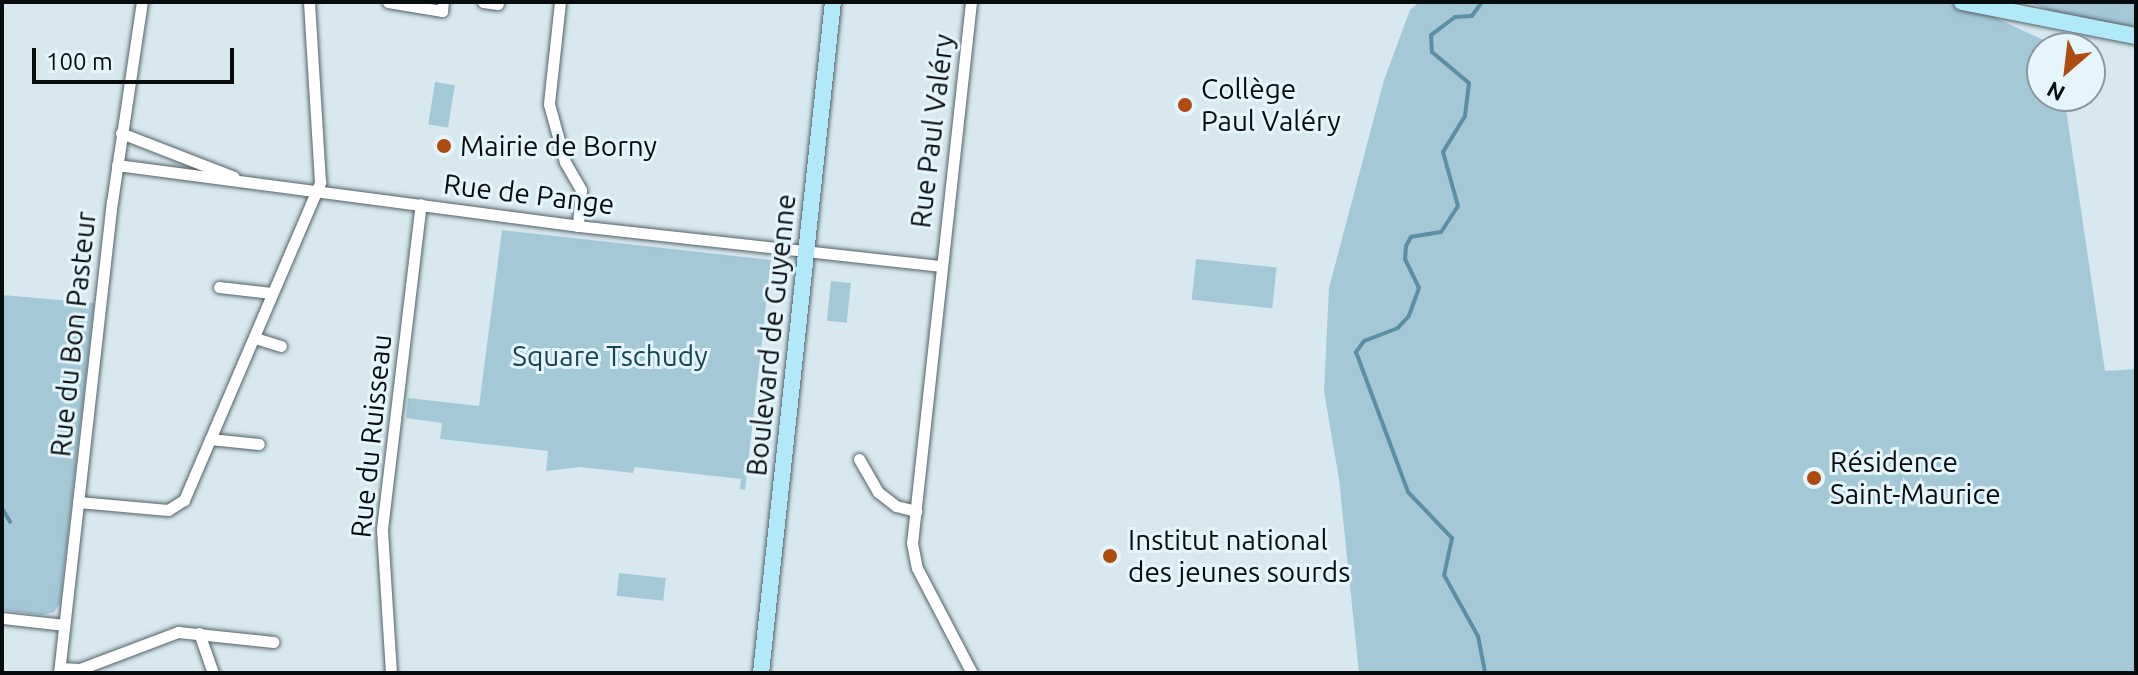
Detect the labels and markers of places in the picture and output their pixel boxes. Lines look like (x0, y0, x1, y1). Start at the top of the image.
place label: Collège Paul Valéry (1201, 72, 1341, 138)
marker: Collège Paul Valéry (1176, 96, 1194, 114)
place label: Mairie de Borny (460, 129, 657, 163)
marker: Mairie de Borny (435, 137, 453, 155)
place label: Résidence Saint-Maurice (1830, 445, 2001, 511)
marker: Résidence Saint-Maurice (1805, 469, 1823, 487)
place label: Institut national des jeunes sourds (1128, 523, 1350, 589)
marker: Institut national des jeunes sourds (1099, 545, 1121, 567)

